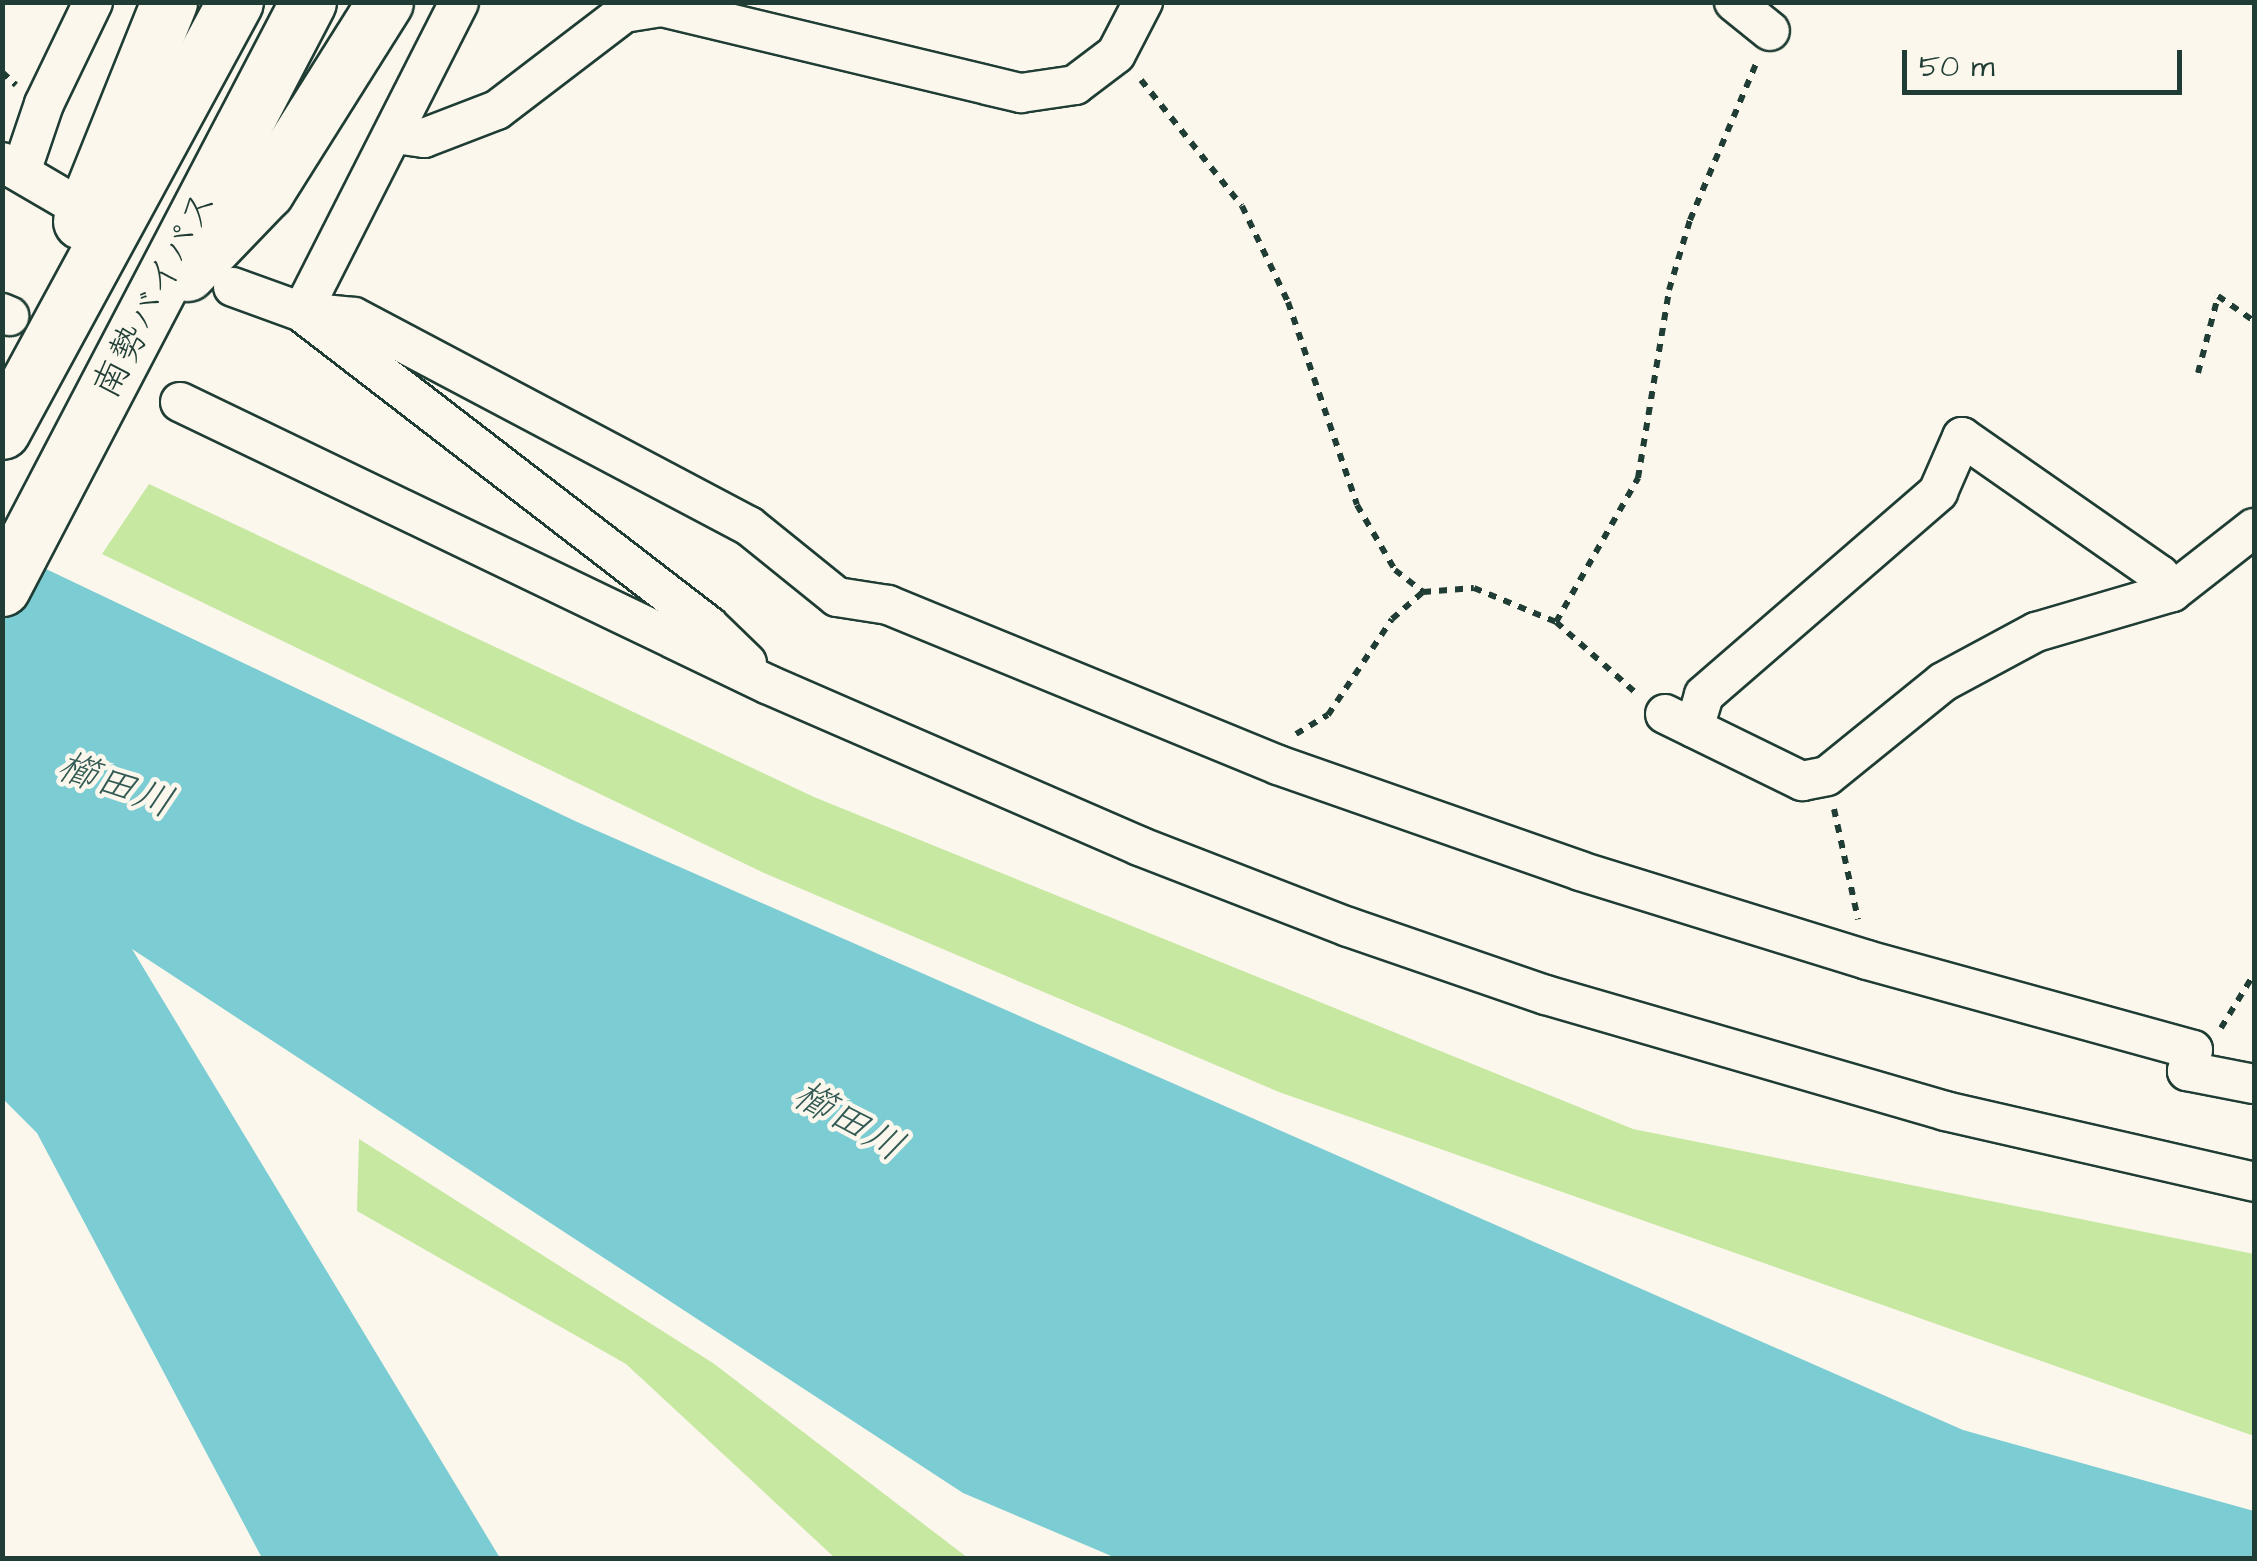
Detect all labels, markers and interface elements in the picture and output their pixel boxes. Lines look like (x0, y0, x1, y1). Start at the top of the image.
scale bar (1907, 30, 2187, 92)
text: 50 m (1919, 46, 1995, 88)
street label: 南勢バイパス (84, 183, 228, 407)
water label: 櫛田川 (50, 743, 180, 829)
water label: 櫛田川 (784, 1071, 912, 1173)

